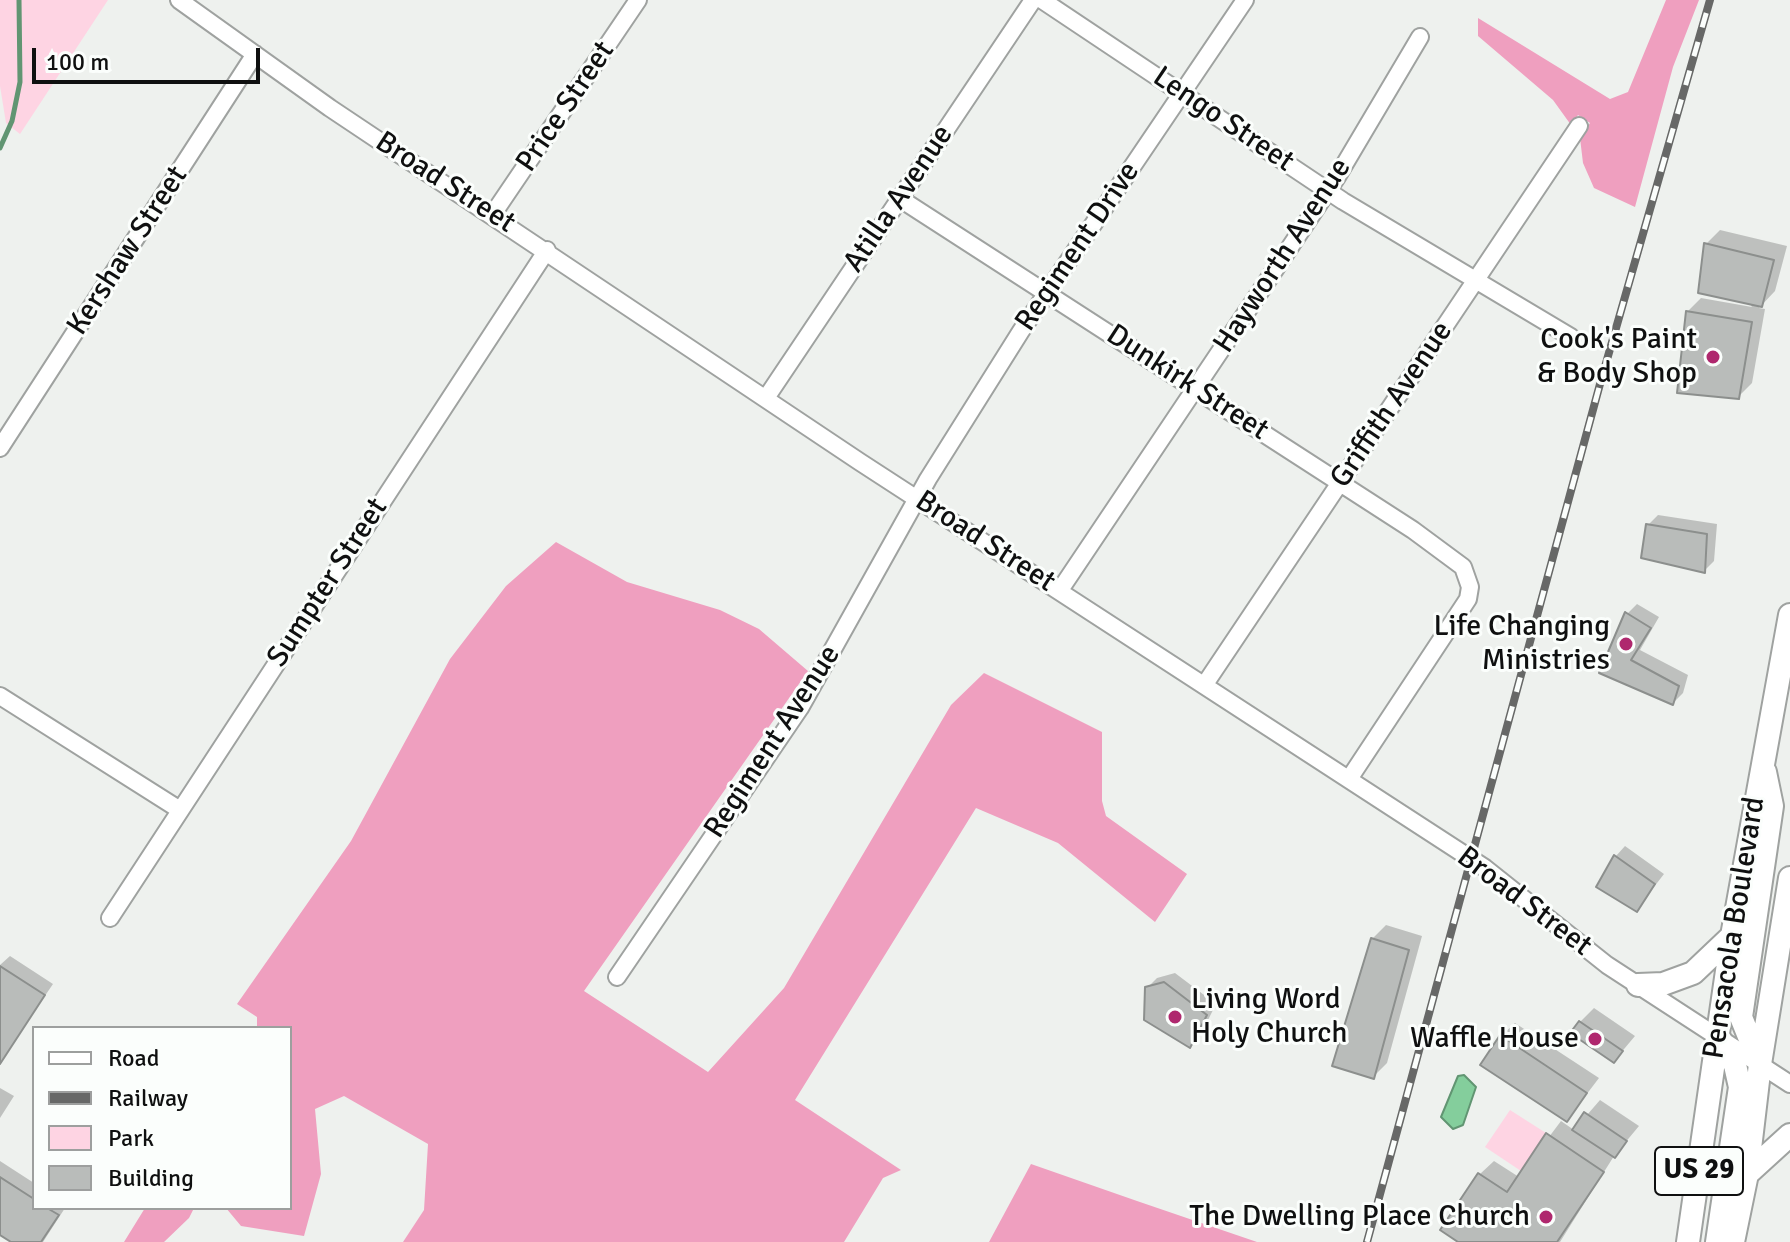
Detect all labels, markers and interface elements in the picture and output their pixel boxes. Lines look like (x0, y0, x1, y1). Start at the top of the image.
scale bar (36, 32, 264, 82)
street label: Price Street (509, 35, 623, 179)
text: 100 m (46, 47, 109, 77)
street label: Lengo Street (1146, 60, 1300, 180)
street label: Atilla Avenue (837, 119, 961, 279)
street label: Broad Street (368, 124, 522, 242)
street label: Hayworth Avenue (1207, 152, 1359, 360)
street label: Regiment Drive (1008, 156, 1148, 338)
street label: Kershaw Street (60, 160, 196, 342)
street label: Griffith Avenue (1323, 315, 1461, 495)
street label: Dunkirk Street (1099, 317, 1275, 449)
place label: Cook's Paint & Body Shop (1537, 322, 1697, 392)
marker: Cook's Paint & Body Shop (1704, 348, 1722, 366)
street label: Broad Street (908, 483, 1062, 601)
street label: Sumpter Street (260, 492, 396, 674)
place label: Life Changing Ministries (1433, 609, 1610, 680)
marker: Life Changing Ministries (1617, 635, 1635, 653)
street label: Regiment Avenue (697, 639, 849, 845)
street label: Pensacola Boulevard (1697, 794, 1773, 1062)
street label: Broad Street (1449, 840, 1599, 964)
place label: Living Word Holy Church (1191, 982, 1348, 1052)
marker: Living Word Holy Church (1166, 1008, 1184, 1026)
place label: Waffle House (1410, 1021, 1579, 1057)
legend (32, 1026, 292, 1210)
marker: Waffle House (1586, 1030, 1604, 1048)
text: Road (108, 1043, 159, 1073)
text: Railway (108, 1083, 188, 1113)
text: Park (108, 1123, 154, 1153)
road number: US 29 (1655, 1147, 1743, 1195)
text: Building (108, 1163, 194, 1193)
place label: The Dwelling Place Church (1189, 1199, 1530, 1235)
marker: The Dwelling Place Church (1537, 1208, 1555, 1226)

